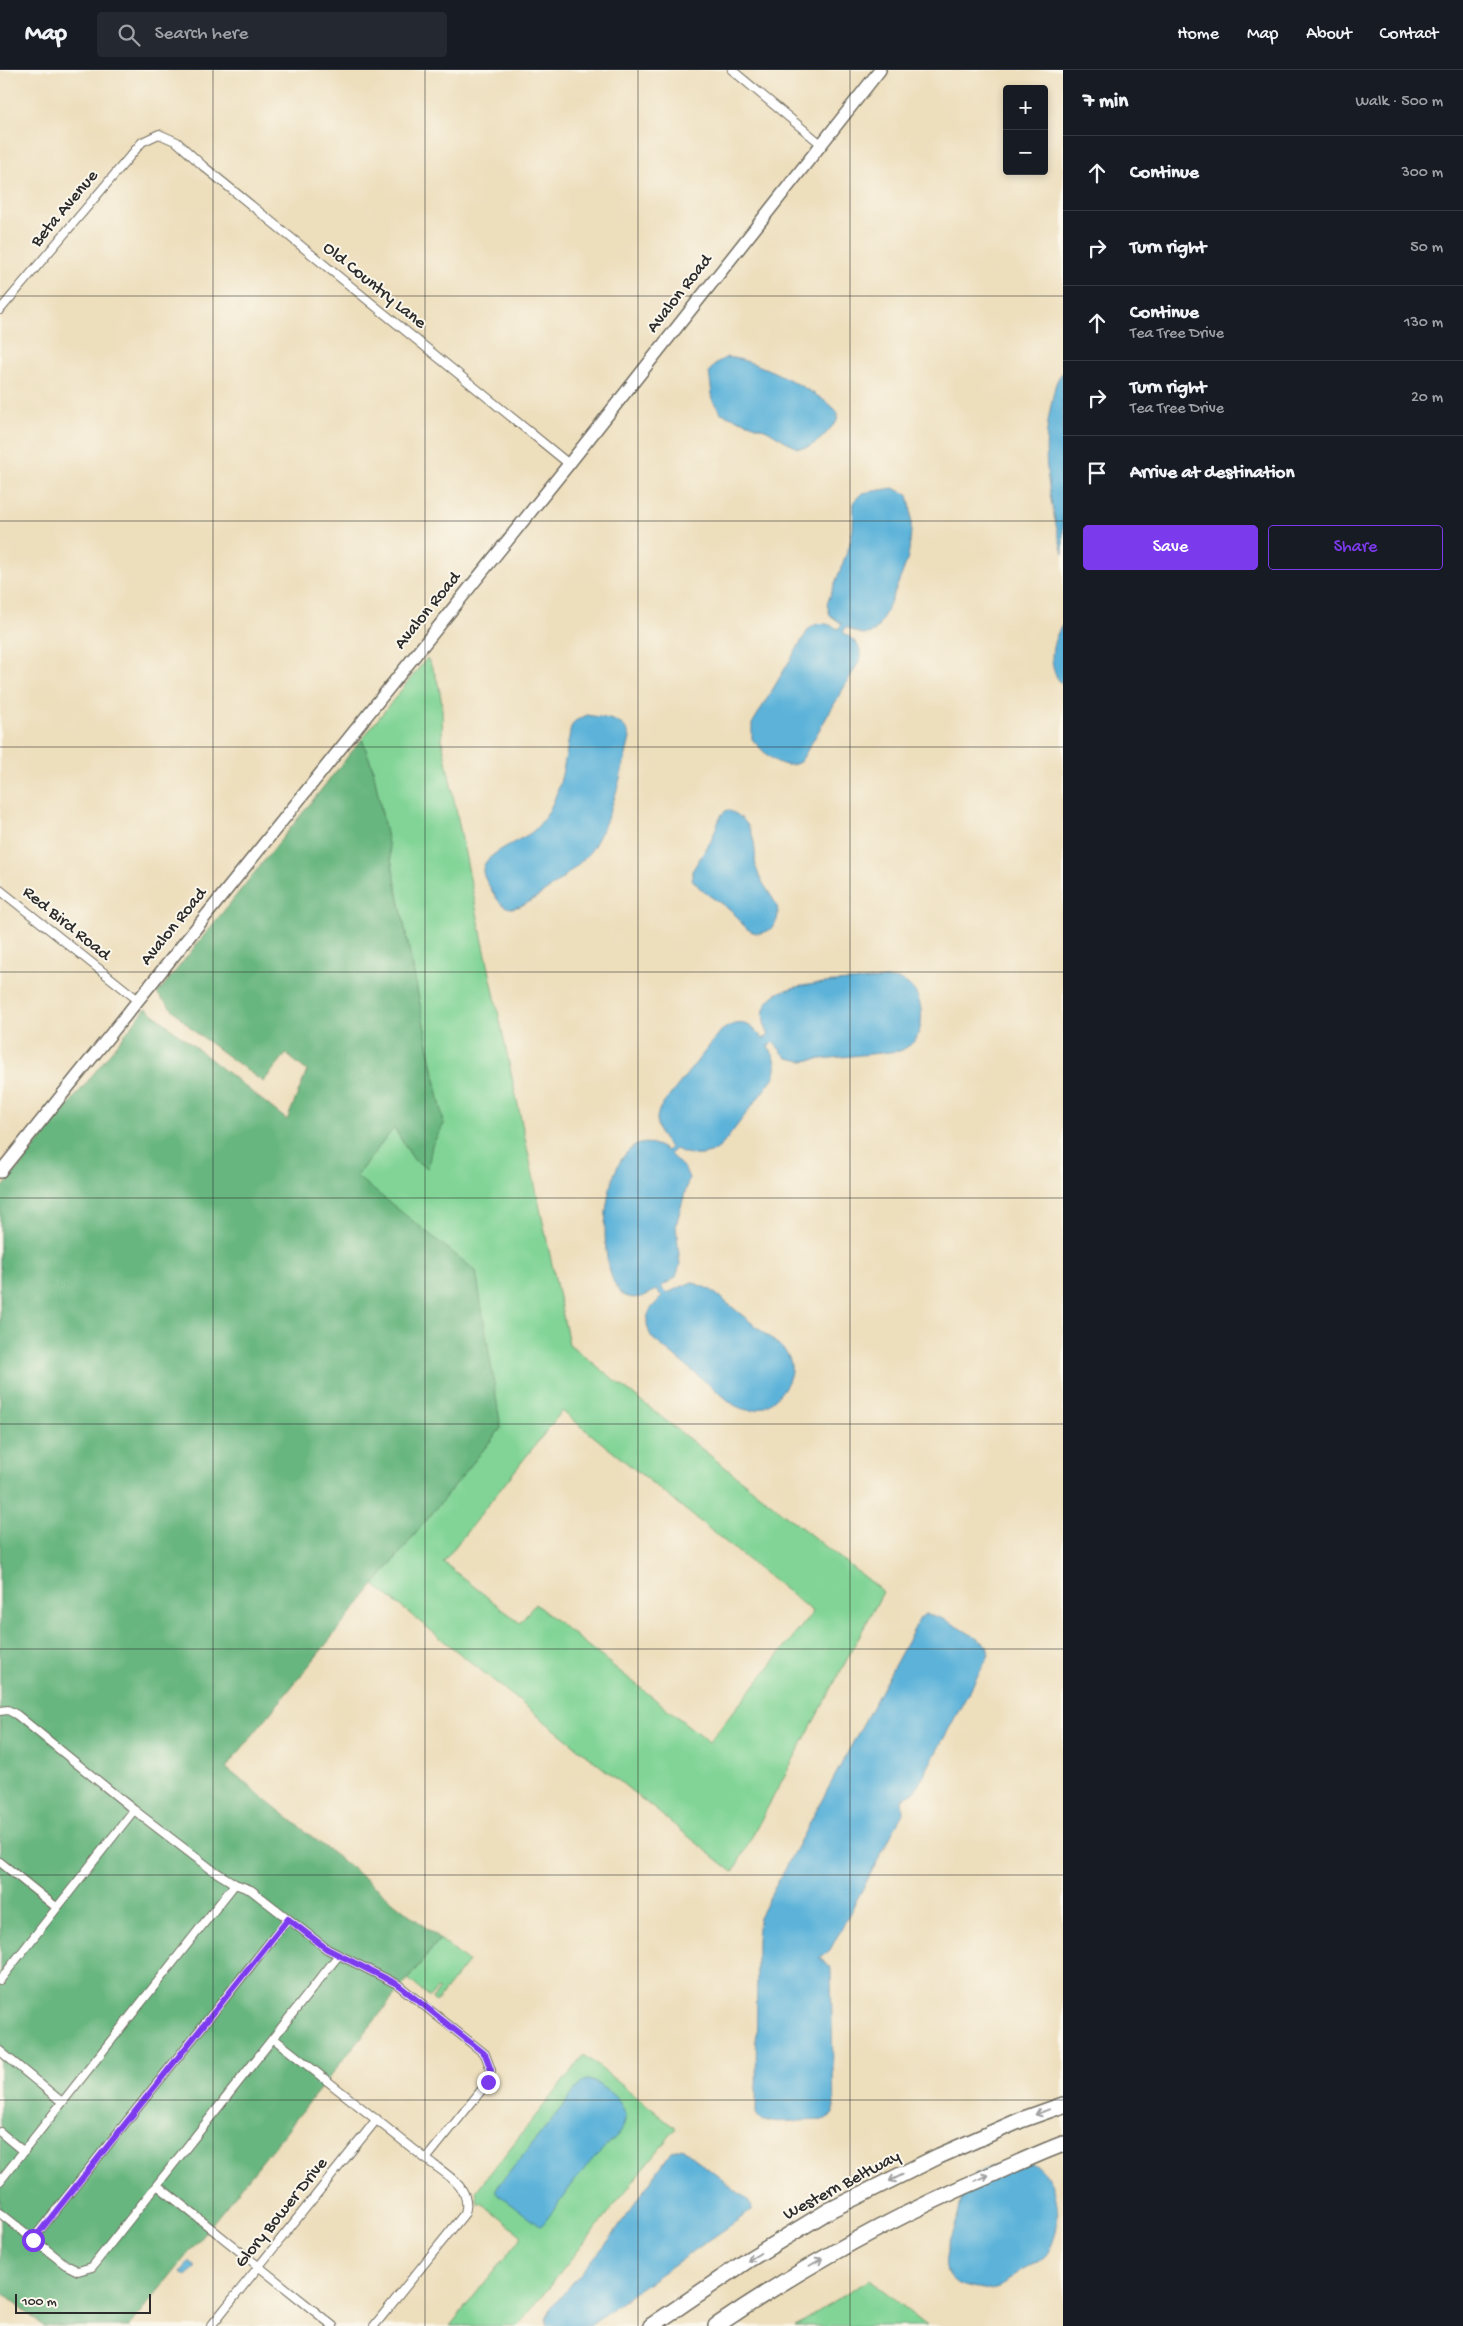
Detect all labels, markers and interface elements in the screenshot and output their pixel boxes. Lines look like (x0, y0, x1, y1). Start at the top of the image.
search box (97, 12, 447, 57)
text: Map (25, 20, 67, 49)
icon: search (115, 21, 143, 49)
text: Search here (155, 23, 248, 46)
text: Home (1177, 24, 1219, 45)
text: Map (1247, 24, 1278, 45)
text: About (1306, 24, 1352, 45)
text: Contact (1380, 24, 1438, 45)
map controls (1003, 85, 1048, 175)
button: + (1003, 85, 1048, 130)
text: 7 min (1083, 90, 1128, 115)
text: Walk · 500 m (1356, 93, 1443, 112)
button: − (1003, 130, 1048, 175)
icon: ahead (1083, 159, 1111, 187)
text: Continue (1130, 162, 1199, 185)
text: 300 m (1401, 164, 1443, 183)
street label: Beta Avenue (26, 166, 104, 253)
icon: right (1083, 234, 1111, 262)
text: Turn right (1130, 237, 1206, 260)
street label: Old Country Lane (318, 238, 430, 335)
text: 50 m (1410, 239, 1443, 258)
street label: Avalon Road (643, 249, 718, 337)
text: Continue (1130, 302, 1199, 325)
icon: ahead (1083, 309, 1111, 337)
text: 130 m (1404, 314, 1443, 333)
text: Tea Tree Drive (1130, 325, 1224, 344)
text: Turn right (1130, 377, 1206, 400)
icon: right (1083, 384, 1111, 412)
text: 20 m (1411, 389, 1443, 408)
text: Tea Tree Drive (1130, 400, 1224, 419)
icon: arrive (1083, 459, 1111, 487)
text: Arrive at destination (1130, 462, 1294, 485)
button: Save (1083, 525, 1258, 570)
button: Share (1268, 525, 1443, 570)
street label: Avalon Road (390, 567, 467, 654)
street label: Red Bird Road (18, 882, 115, 967)
street label: Avalon Road (136, 883, 213, 970)
route end (477, 2071, 500, 2094)
one-way arrow (1035, 2108, 1050, 2118)
street label: Western Beltway (780, 2146, 904, 2226)
street label: Glory Bower Drive (231, 2153, 333, 2272)
one-way arrow (889, 2173, 904, 2183)
one-way arrow (974, 2173, 989, 2183)
route start (22, 2229, 45, 2252)
one-way arrow (747, 2252, 761, 2262)
one-way arrow (809, 2256, 823, 2266)
scale bar (15, 2291, 151, 2314)
text: 100 m (22, 2294, 57, 2311)

